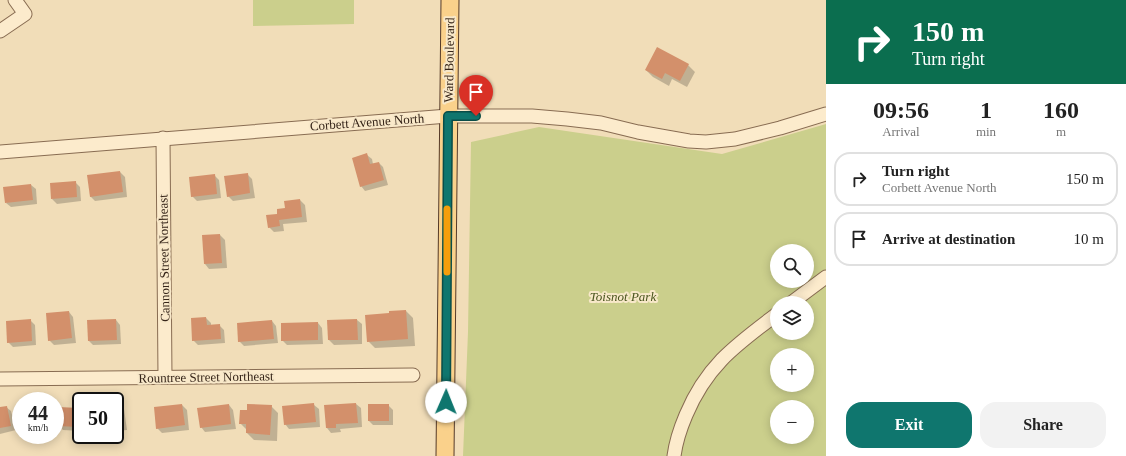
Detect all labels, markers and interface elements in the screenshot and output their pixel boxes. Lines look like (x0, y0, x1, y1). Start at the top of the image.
icon: right (846, 16, 898, 68)
text: 150 m (912, 16, 984, 47)
street label: Ward Boulevard (441, 17, 457, 103)
text: Turn right (912, 49, 985, 69)
pin (459, 75, 493, 116)
icon: arrive (465, 81, 487, 103)
text: 09:56 (873, 97, 929, 123)
text: 1 (980, 97, 992, 123)
text: 160 (1043, 97, 1079, 123)
street label: Corbett Avenue North (309, 110, 425, 133)
text: Arrival (882, 124, 920, 139)
text: min (976, 124, 996, 139)
text: m (1056, 124, 1066, 139)
text: Turn right (882, 163, 949, 179)
icon: right (848, 168, 870, 190)
text: 150 m (1066, 171, 1104, 187)
text: Corbett Avenue North (882, 180, 997, 195)
street label: Cannon Street Northeast (155, 194, 173, 322)
icon: arrive (848, 228, 870, 250)
text: Arrive at destination (882, 231, 1015, 247)
text: 10 m (1074, 231, 1104, 247)
map controls (770, 244, 814, 444)
button: search (770, 244, 814, 288)
park label: Toisnot Park (590, 289, 656, 304)
button: layers (770, 296, 814, 340)
button: + (770, 348, 814, 392)
street label: Rountree Street Northeast (138, 368, 274, 386)
position arrow (425, 381, 467, 423)
speed limit sign: 50 (72, 392, 124, 444)
button: − (770, 400, 814, 444)
text: 44 (28, 402, 48, 424)
button: Exit (846, 402, 972, 448)
button: Share (980, 402, 1106, 448)
text: km/h (28, 422, 48, 433)

